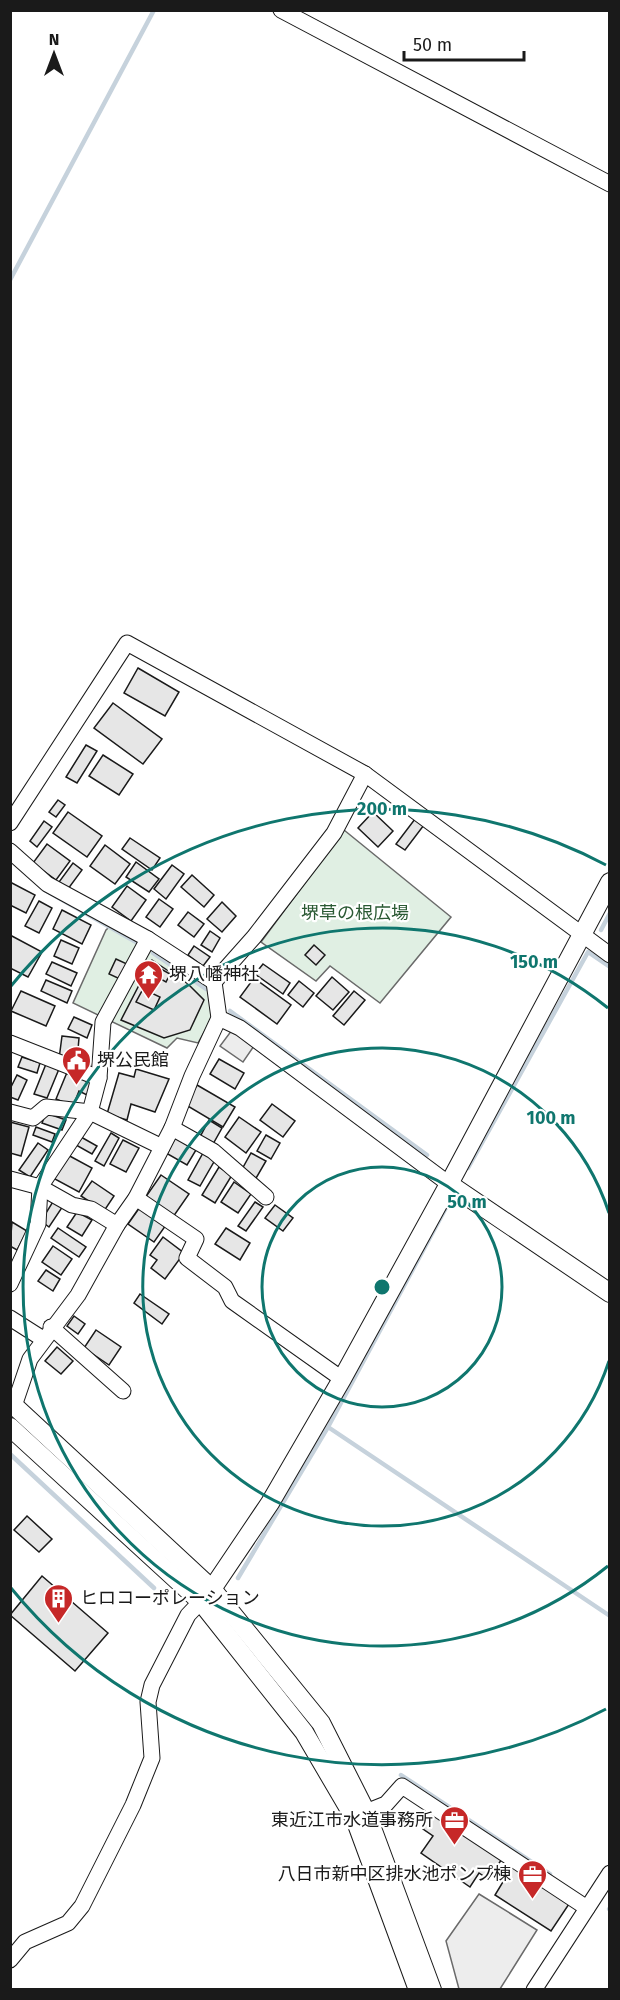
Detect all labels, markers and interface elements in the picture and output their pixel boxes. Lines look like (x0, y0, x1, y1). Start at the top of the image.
north arrow (24, 24, 84, 84)
scale bar (404, 24, 524, 62)
text: N (49, 30, 59, 49)
text: 50 m (413, 34, 452, 56)
text: 200 m (357, 798, 407, 820)
park label: 堺草の根広場 (301, 902, 409, 924)
text: 150 m (510, 951, 558, 973)
temple icon: 堺八幡神社 (132, 958, 164, 1000)
place label: 堺八幡神社 (169, 963, 259, 985)
public building icon: 堺公民館 (60, 1044, 92, 1086)
place label: 堺公民館 (97, 1049, 169, 1071)
text: 100 m (527, 1107, 575, 1129)
text: 50 m (447, 1191, 487, 1213)
centre of rings (372, 1277, 392, 1297)
building icon: ヒロコーポレーション (43, 1582, 75, 1624)
place label: ヒロコーポレーション (80, 1587, 260, 1609)
office icon: 東近江市水道事務所 (438, 1804, 470, 1846)
place label: 東近江市水道事務所 (271, 1809, 433, 1831)
office icon: 八日市新中区排水池ポンプ棟 (516, 1858, 548, 1900)
place label: 八日市新中区排水池ポンプ棟 (278, 1863, 511, 1885)

